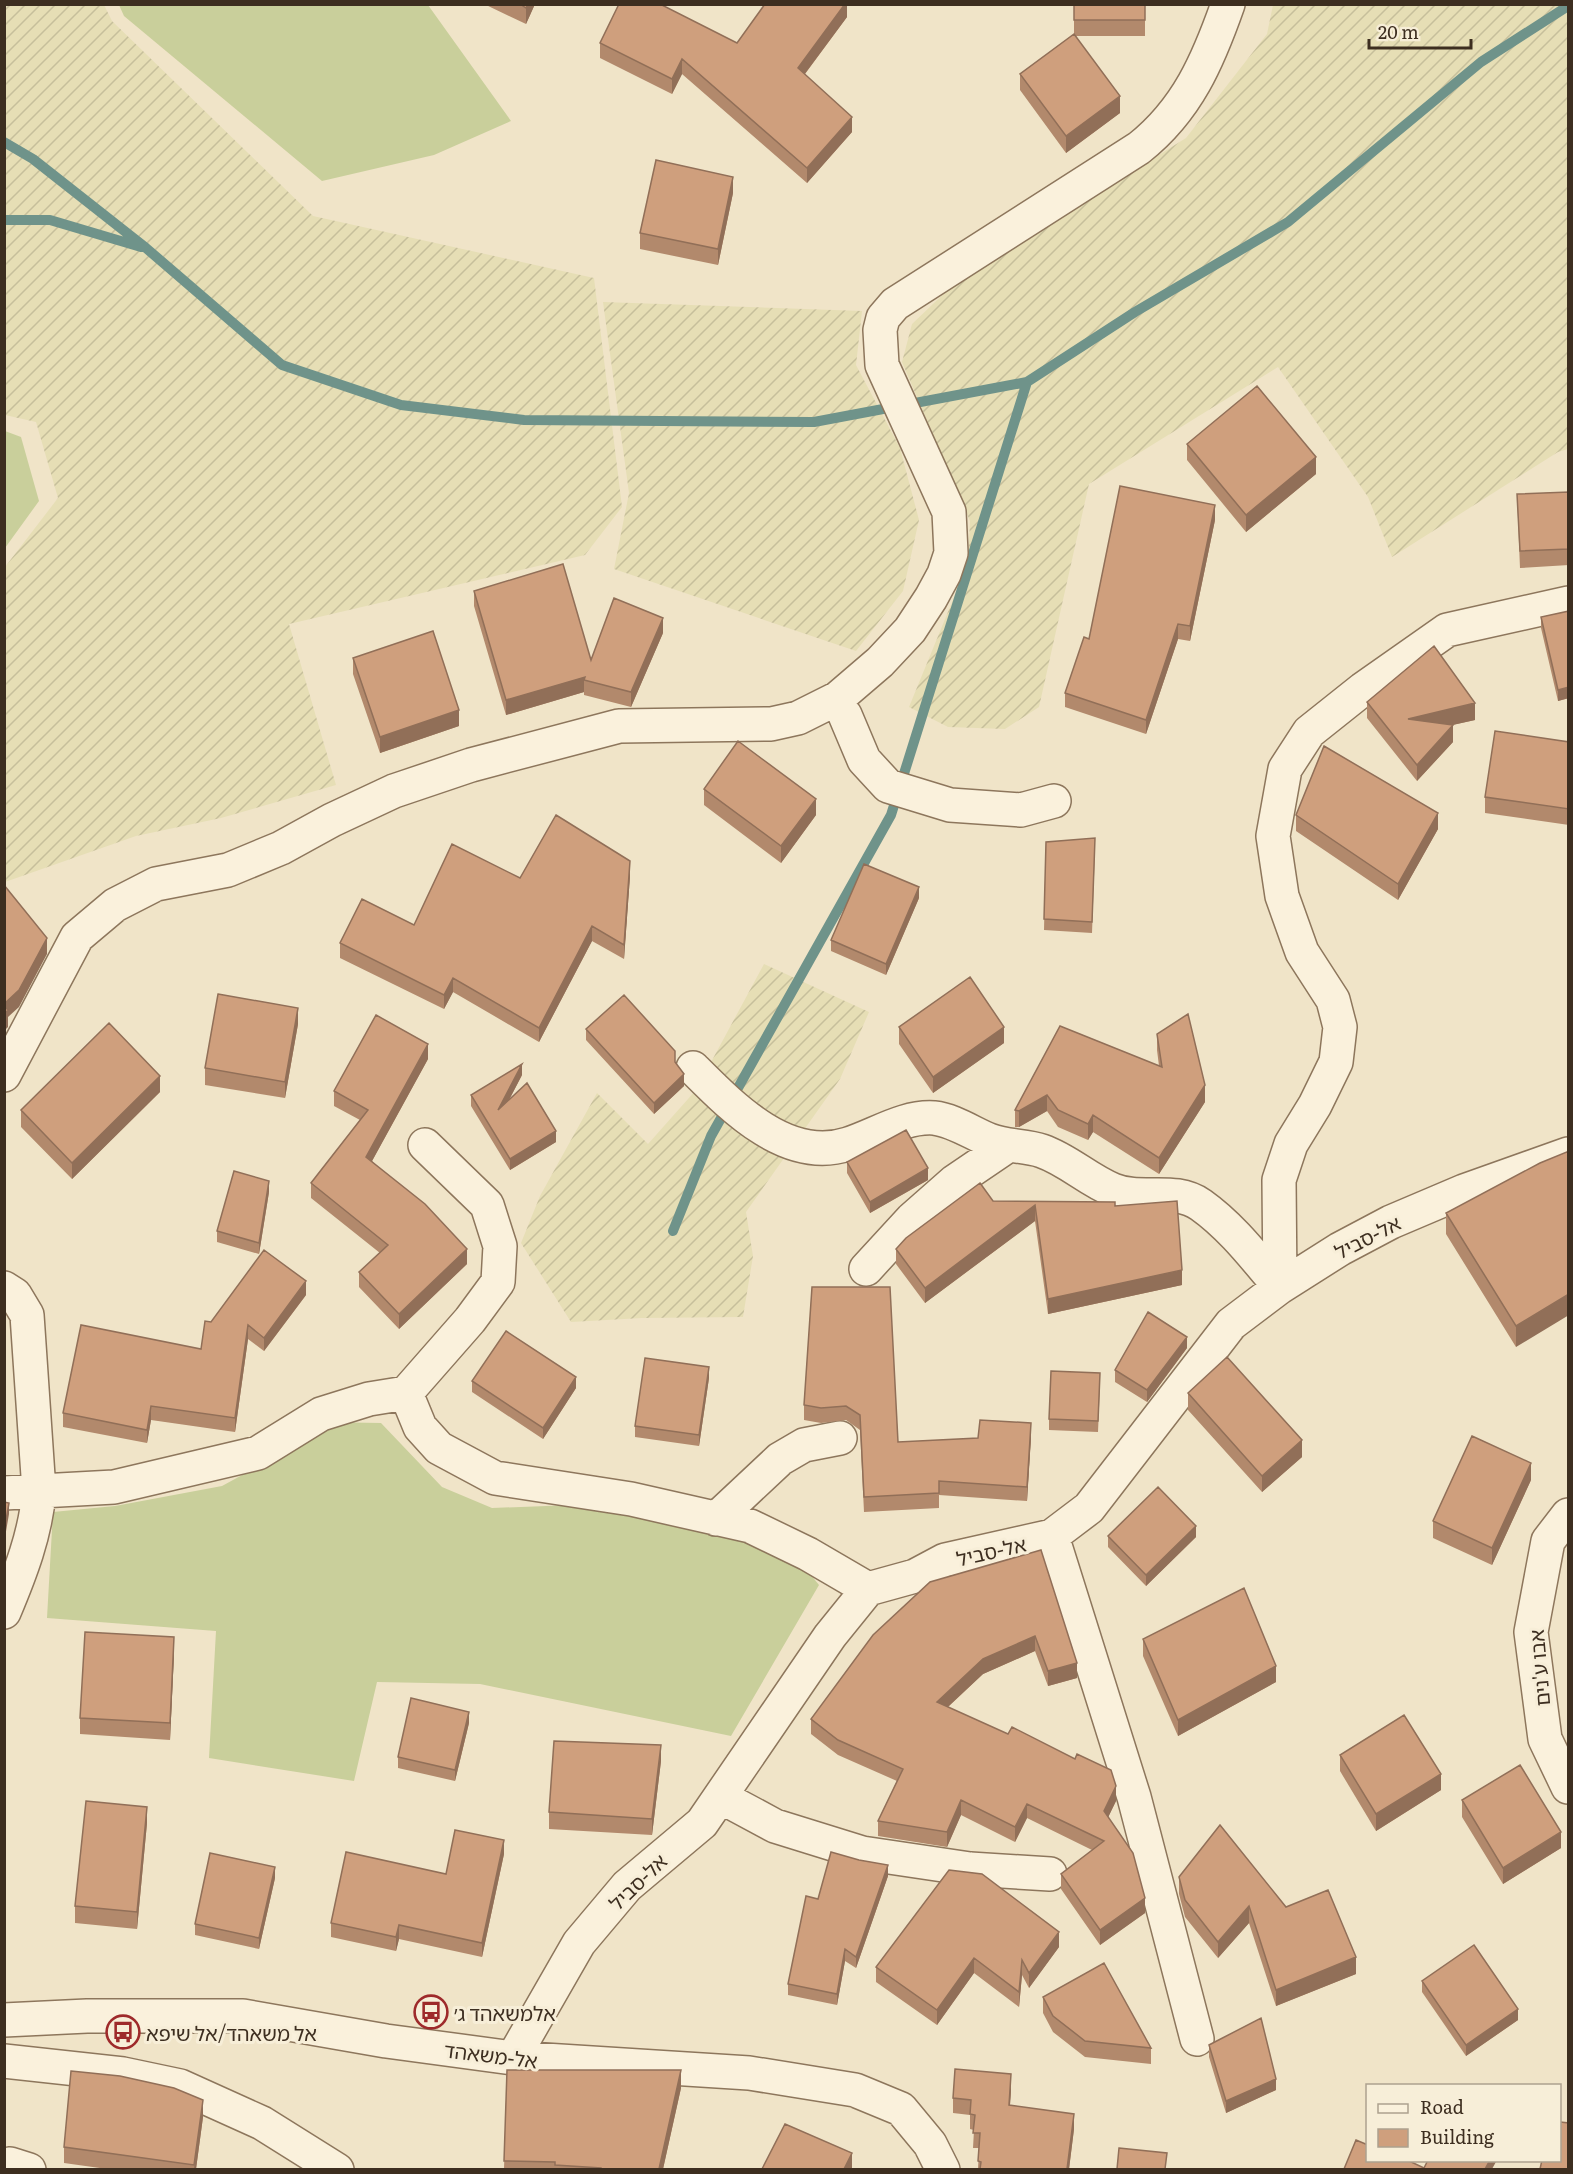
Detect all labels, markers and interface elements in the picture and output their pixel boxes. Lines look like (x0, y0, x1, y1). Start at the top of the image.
scale bar (1369, 12, 1471, 50)
text: 20 m (1378, 18, 1419, 45)
street label: אל-סביל (1329, 1207, 1405, 1265)
street label: אל-סביל (953, 1527, 1029, 1573)
street label: אבו ע'נים (1520, 1628, 1556, 1708)
street label: אל-סביל (601, 1846, 673, 1916)
bus stop icon: אלמשאהד ג׳ (413, 1994, 449, 2030)
place label: אלמשאהד ג׳ (454, 1997, 556, 2027)
bus stop icon: אל משאהד/אל שיפא (105, 2014, 141, 2050)
place label: אל משאהד/אל שיפא (146, 2017, 317, 2047)
street label: אל-משאהד (443, 2033, 539, 2075)
legend (1366, 2084, 1561, 2162)
text: Road (1420, 2093, 1464, 2120)
text: Building (1420, 2123, 1495, 2150)

